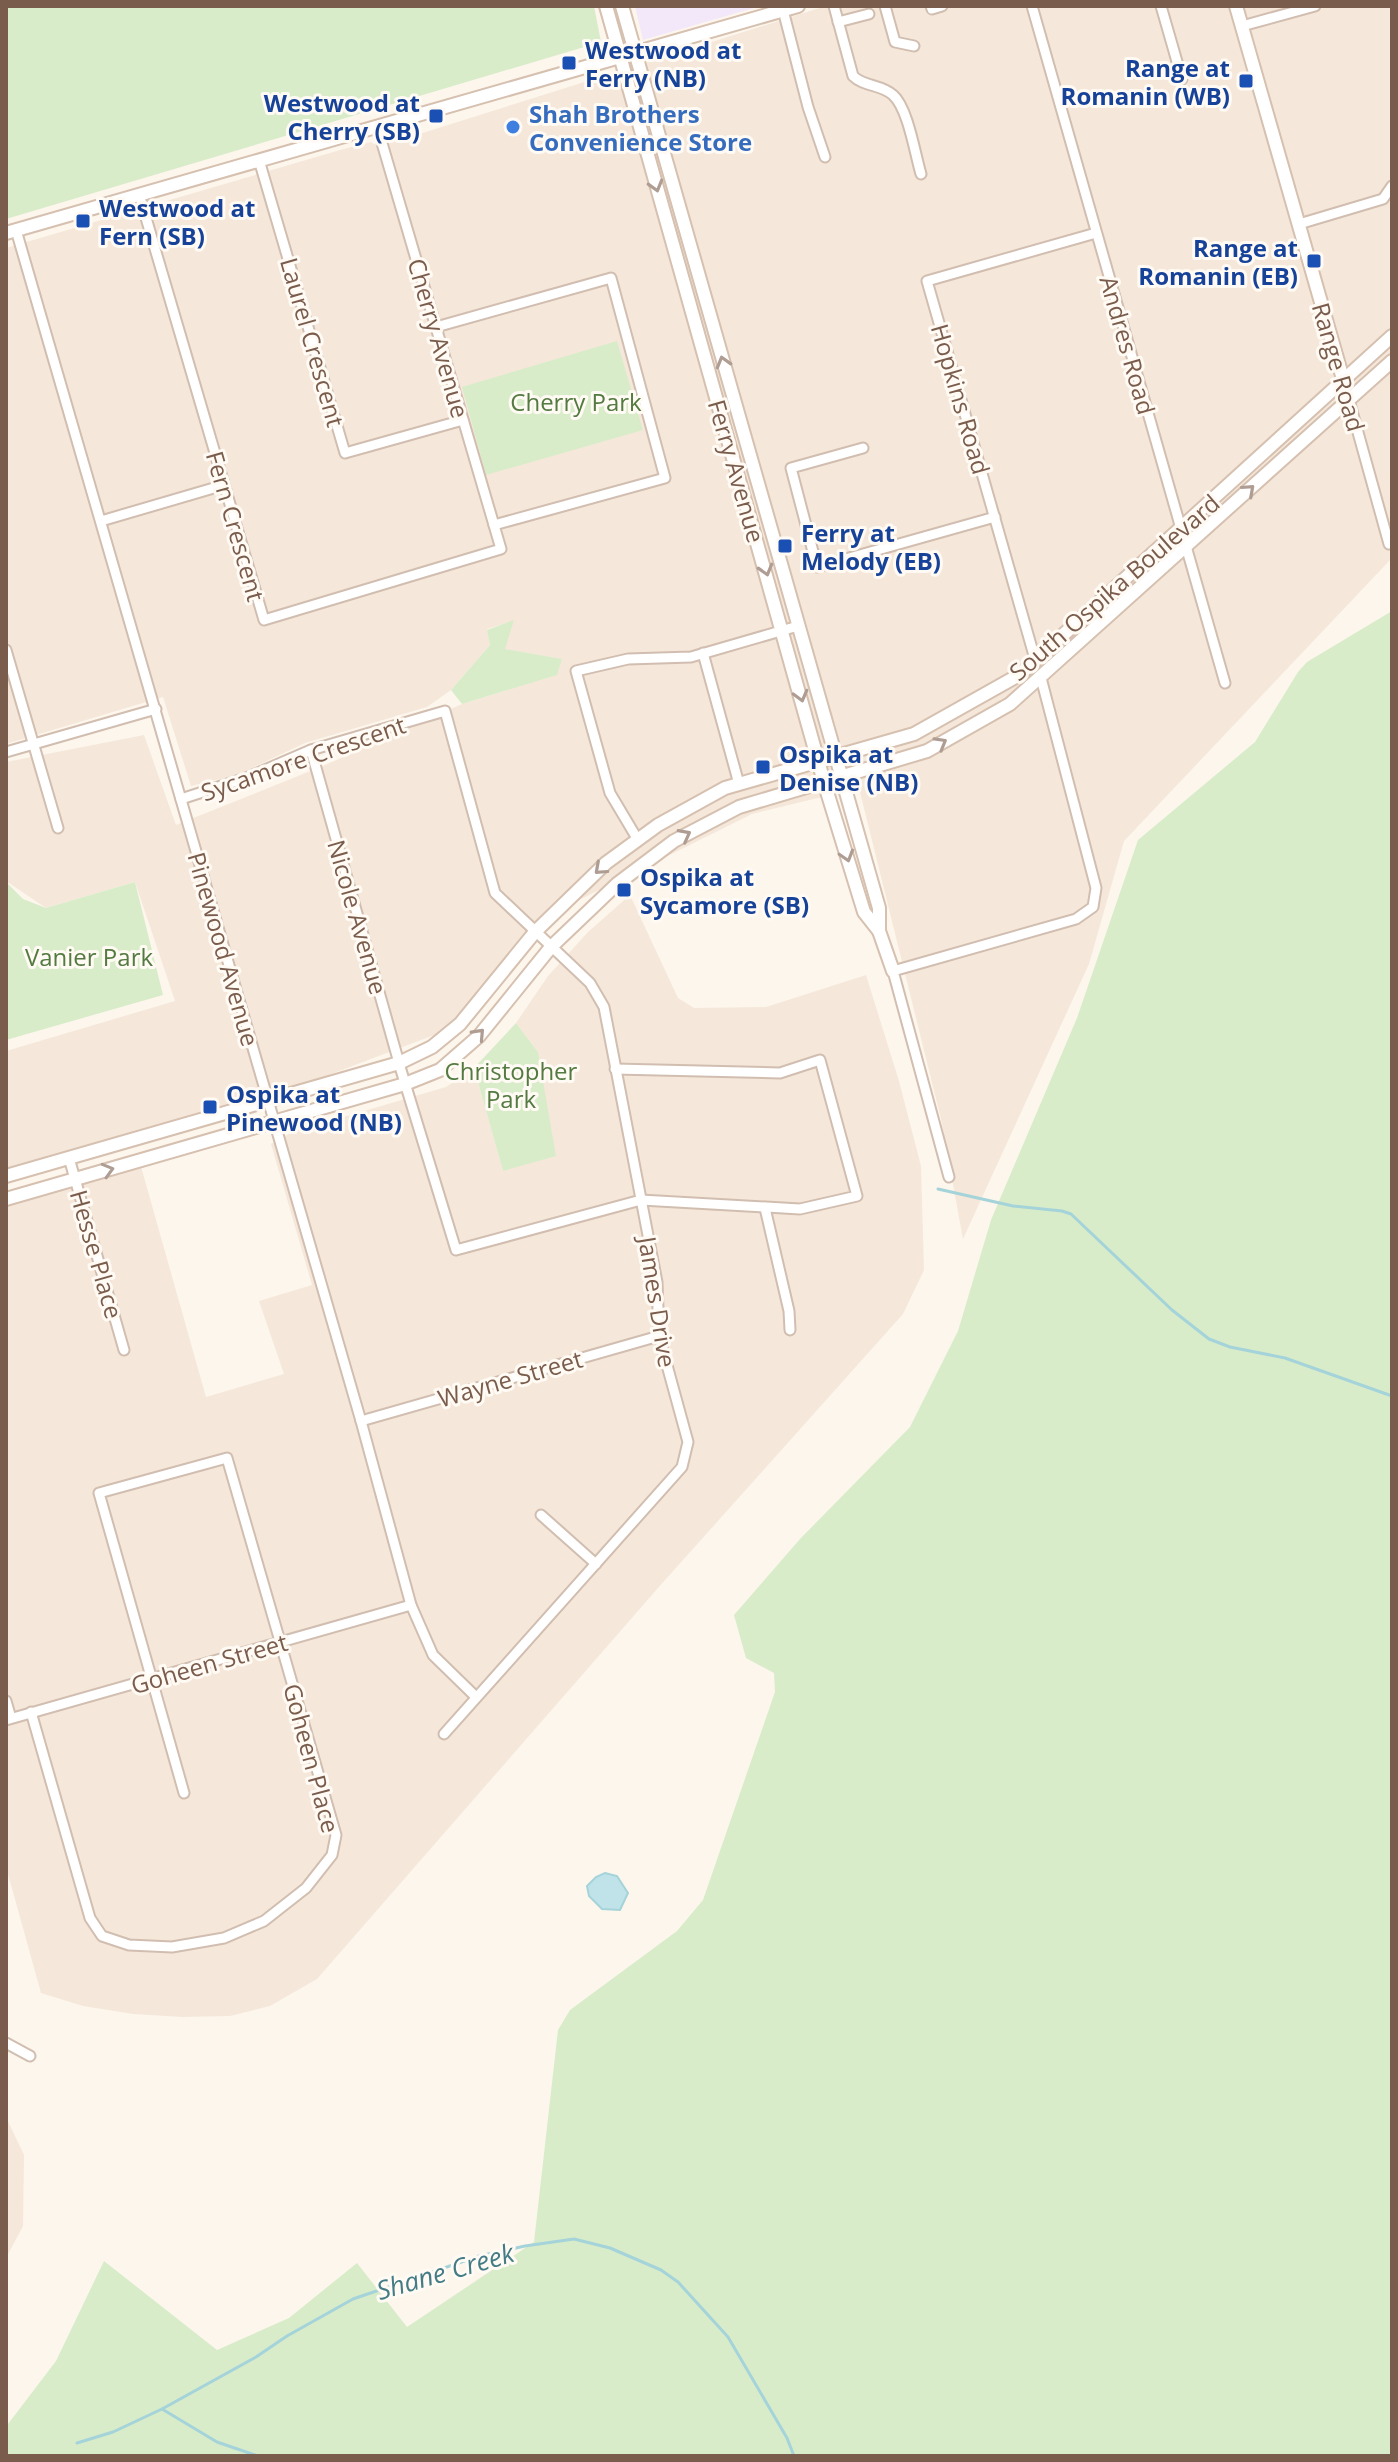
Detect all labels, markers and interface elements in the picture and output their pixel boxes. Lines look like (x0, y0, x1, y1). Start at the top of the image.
place label: Westwood at Ferry (NB) (585, 33, 741, 94)
place label: Range at Romanin (WB) (1061, 51, 1230, 112)
marker: Westwood at Ferry (NB) (560, 54, 578, 72)
marker: Range at Romanin (WB) (1237, 72, 1255, 90)
place label: Westwood at Cherry (SB) (264, 86, 420, 147)
place label: Shah Brothers Convenience Store (529, 97, 752, 158)
marker: Westwood at Cherry (SB) (427, 107, 445, 125)
marker: Shah Brothers Convenience Store (504, 118, 522, 136)
one-way arrow (647, 178, 663, 192)
place label: Westwood at Fern (SB) (99, 191, 255, 252)
marker: Westwood at Fern (SB) (74, 212, 92, 230)
place label: Range at Romanin (EB) (1138, 231, 1298, 292)
marker: Range at Romanin (EB) (1305, 252, 1323, 270)
street label: Laurel Crescent (273, 254, 353, 430)
street label: Cherry Avenue (400, 254, 478, 422)
street label: Andres Road (1092, 272, 1164, 418)
street label: Range Road (1305, 299, 1373, 435)
street label: Hopkins Road (924, 320, 998, 478)
one-way arrow (716, 356, 732, 370)
park label: Cherry Park (510, 385, 642, 418)
street label: Ferry Avenue (701, 396, 773, 546)
street label: Fern Crescent (199, 447, 273, 605)
street label: South Ospika Boulevard (1002, 486, 1226, 688)
one-way arrow (1239, 486, 1254, 500)
place label: Ferry at Melody (EB) (801, 516, 941, 577)
marker: Ferry at Melody (EB) (776, 537, 794, 555)
one-way arrow (757, 563, 773, 577)
one-way arrow (791, 688, 808, 702)
street label: Sycamore Crescent (196, 708, 410, 808)
place label: Ospika at Denise (NB) (779, 737, 918, 798)
one-way arrow (932, 737, 947, 753)
marker: Ospika at Denise (NB) (754, 758, 772, 776)
one-way arrow (676, 830, 691, 845)
street label: Nicole Avenue (320, 836, 396, 998)
street label: Pinewood Avenue (180, 848, 268, 1050)
one-way arrow (838, 849, 854, 863)
one-way arrow (595, 859, 610, 874)
place label: Ospika at Sycamore (SB) (640, 860, 809, 921)
marker: Ospika at Sycamore (SB) (615, 881, 633, 899)
park label: Vanier Park (25, 940, 153, 973)
one-way arrow (470, 1029, 484, 1043)
park label: Christopher Park (445, 1054, 578, 1115)
place label: Ospika at Pinewood (NB) (226, 1077, 402, 1138)
marker: Ospika at Pinewood (NB) (201, 1098, 219, 1116)
one-way arrow (100, 1163, 114, 1179)
street label: Hesse Place (63, 1186, 131, 1322)
street label: James Drive (631, 1232, 685, 1370)
street label: Wayne Street (434, 1342, 586, 1414)
street label: Goheen Street (127, 1625, 291, 1701)
street label: Goheen Place (276, 1680, 348, 1836)
water label: Shane Creek (372, 2234, 519, 2308)

